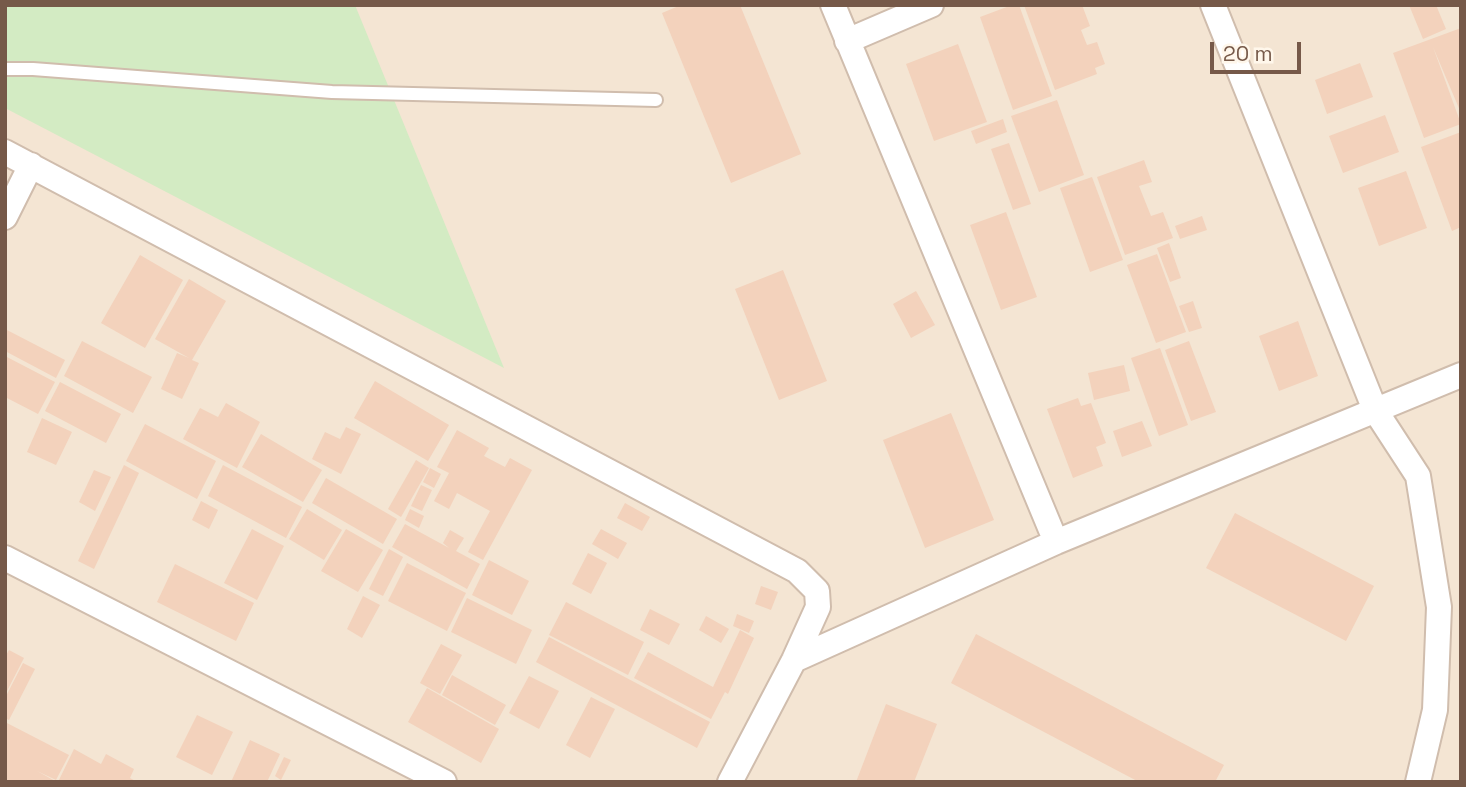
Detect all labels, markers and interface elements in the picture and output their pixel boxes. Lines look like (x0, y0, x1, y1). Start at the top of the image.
scale bar (1214, 28, 1305, 72)
text: 20 m (1223, 40, 1273, 67)

